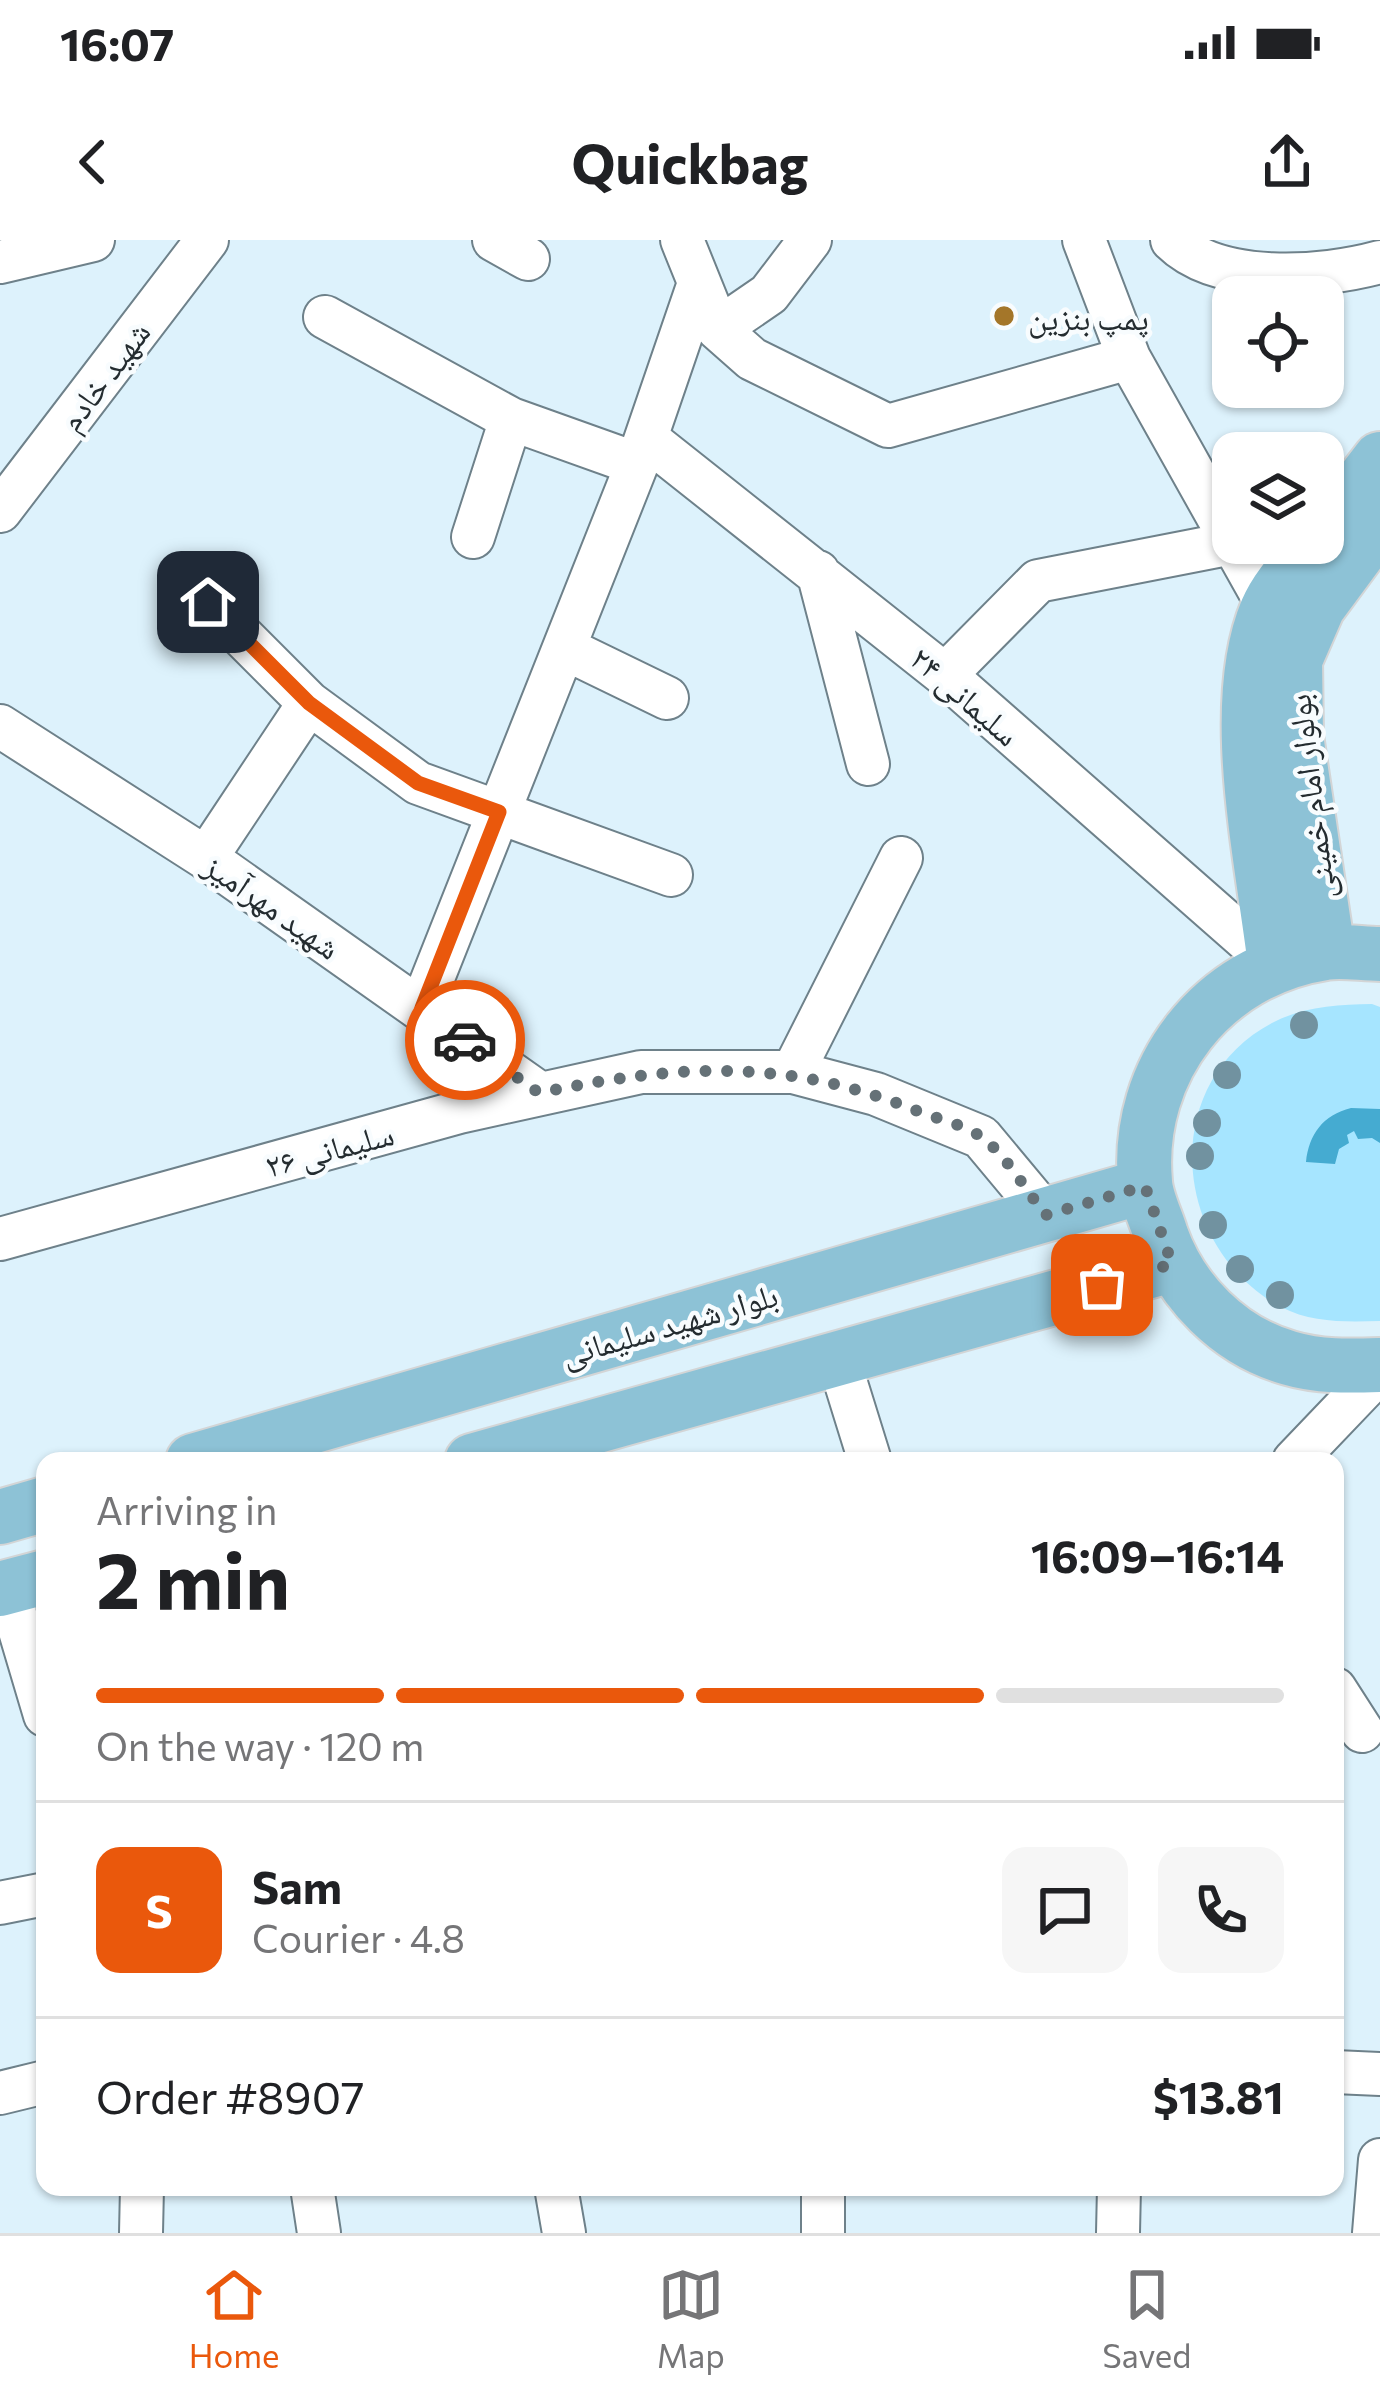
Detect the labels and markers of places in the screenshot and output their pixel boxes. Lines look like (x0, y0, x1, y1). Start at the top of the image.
place label: پمپ بنزین (1028, 296, 1149, 339)
marker: پمپ بنزین (991, 303, 1017, 329)
pin (157, 551, 259, 653)
pin (1051, 1234, 1153, 1336)

